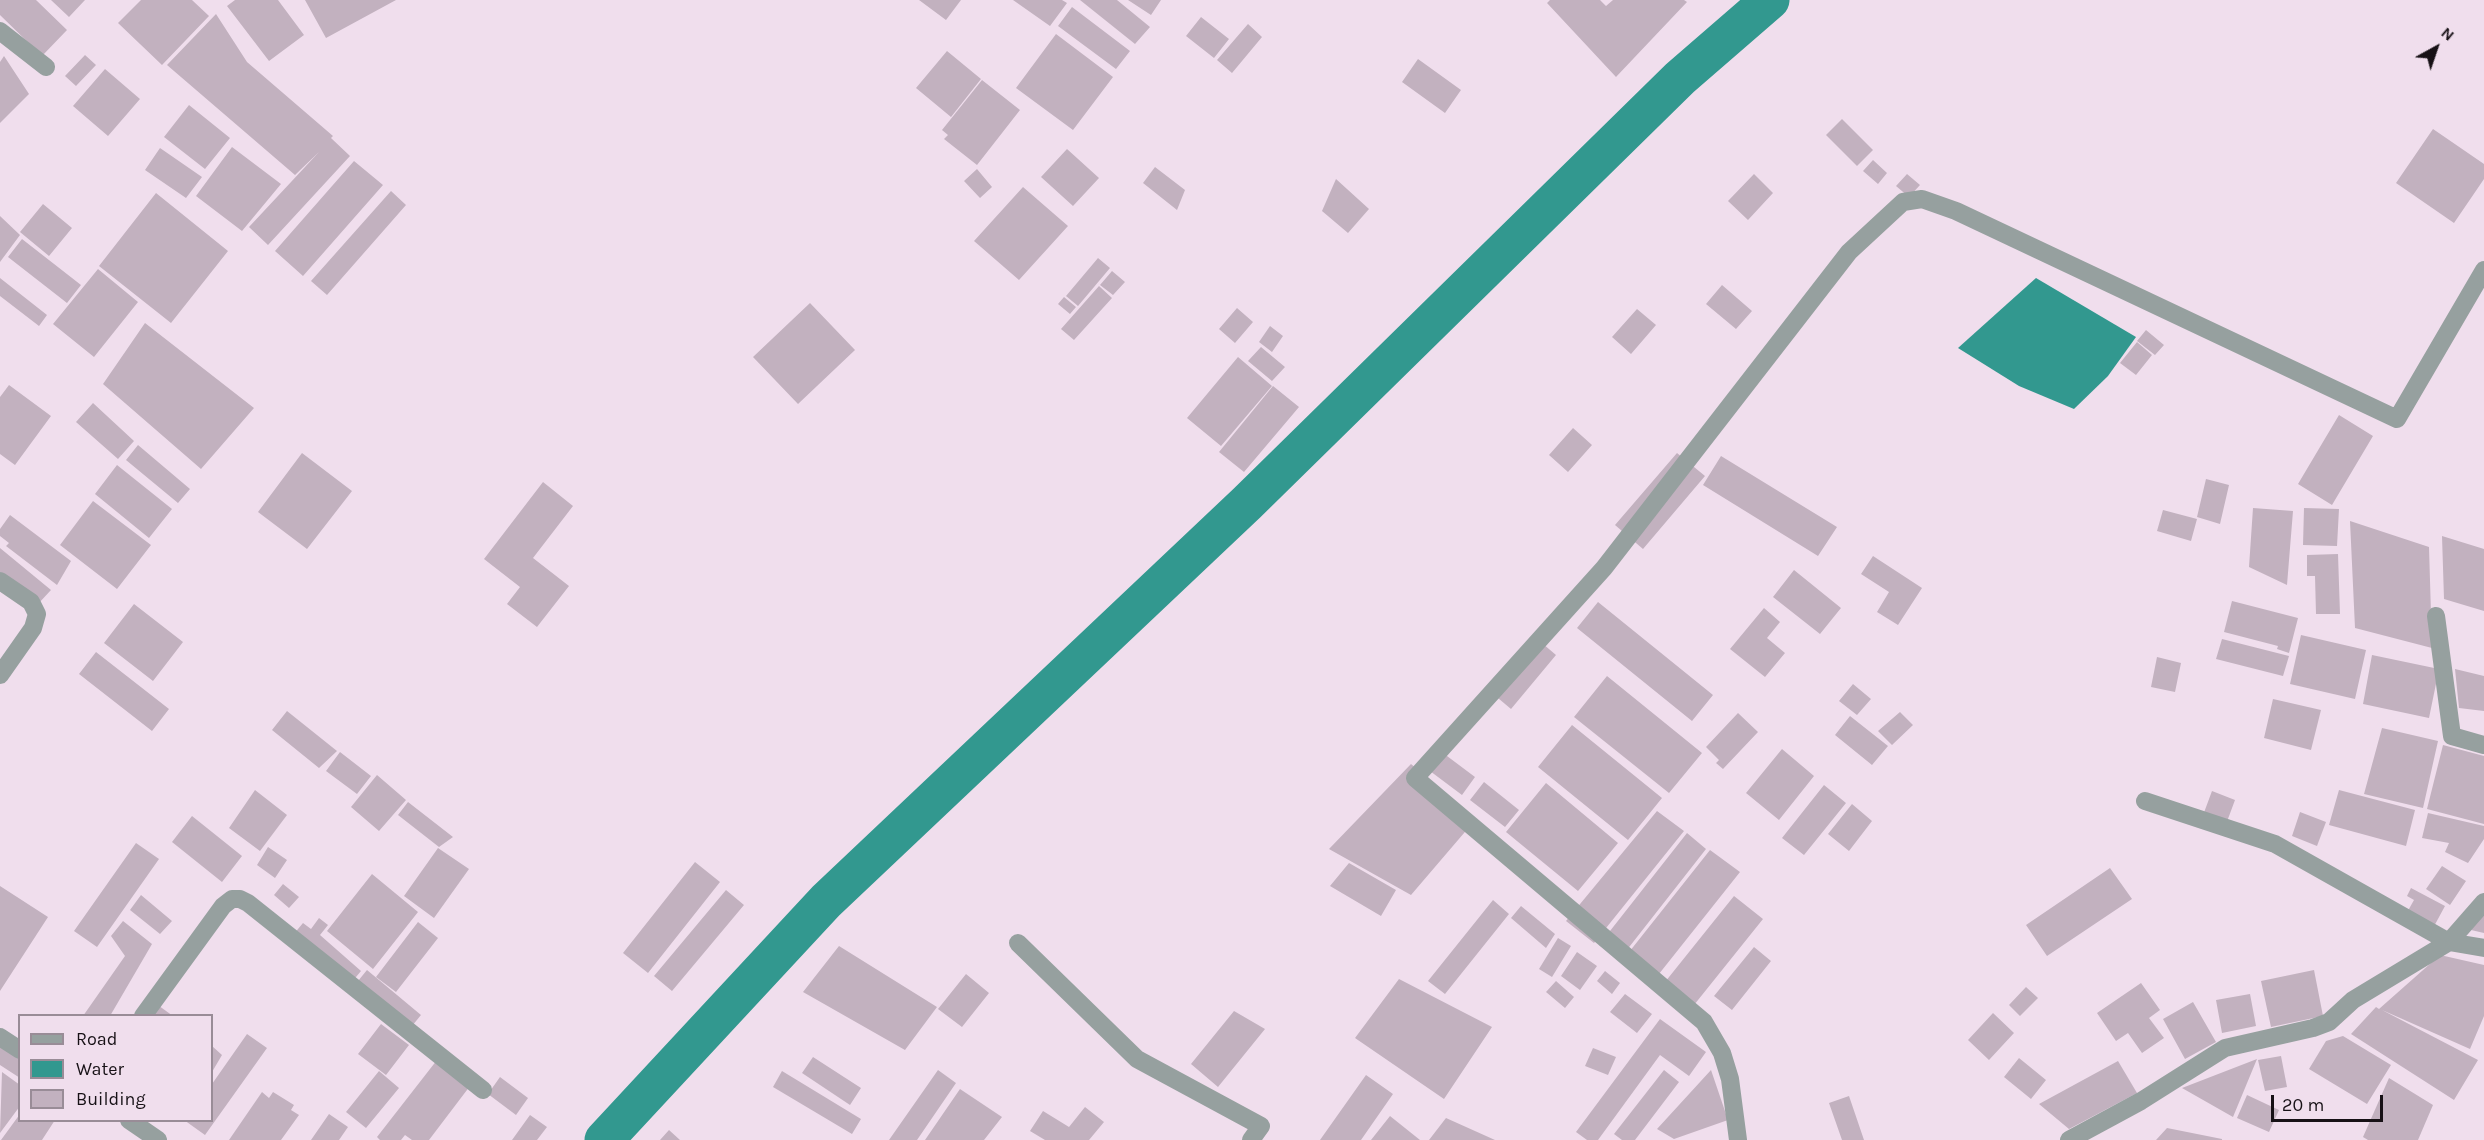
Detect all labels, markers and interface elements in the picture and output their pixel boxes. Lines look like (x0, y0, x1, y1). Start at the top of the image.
north arrow (2406, 18, 2466, 78)
text: N (2437, 23, 2458, 45)
legend (18, 1014, 213, 1122)
text: Road (76, 1028, 117, 1050)
text: Water (76, 1058, 124, 1080)
scale bar (2274, 1083, 2386, 1121)
text: Building (76, 1088, 146, 1110)
text: 20 m (2282, 1094, 2324, 1116)

